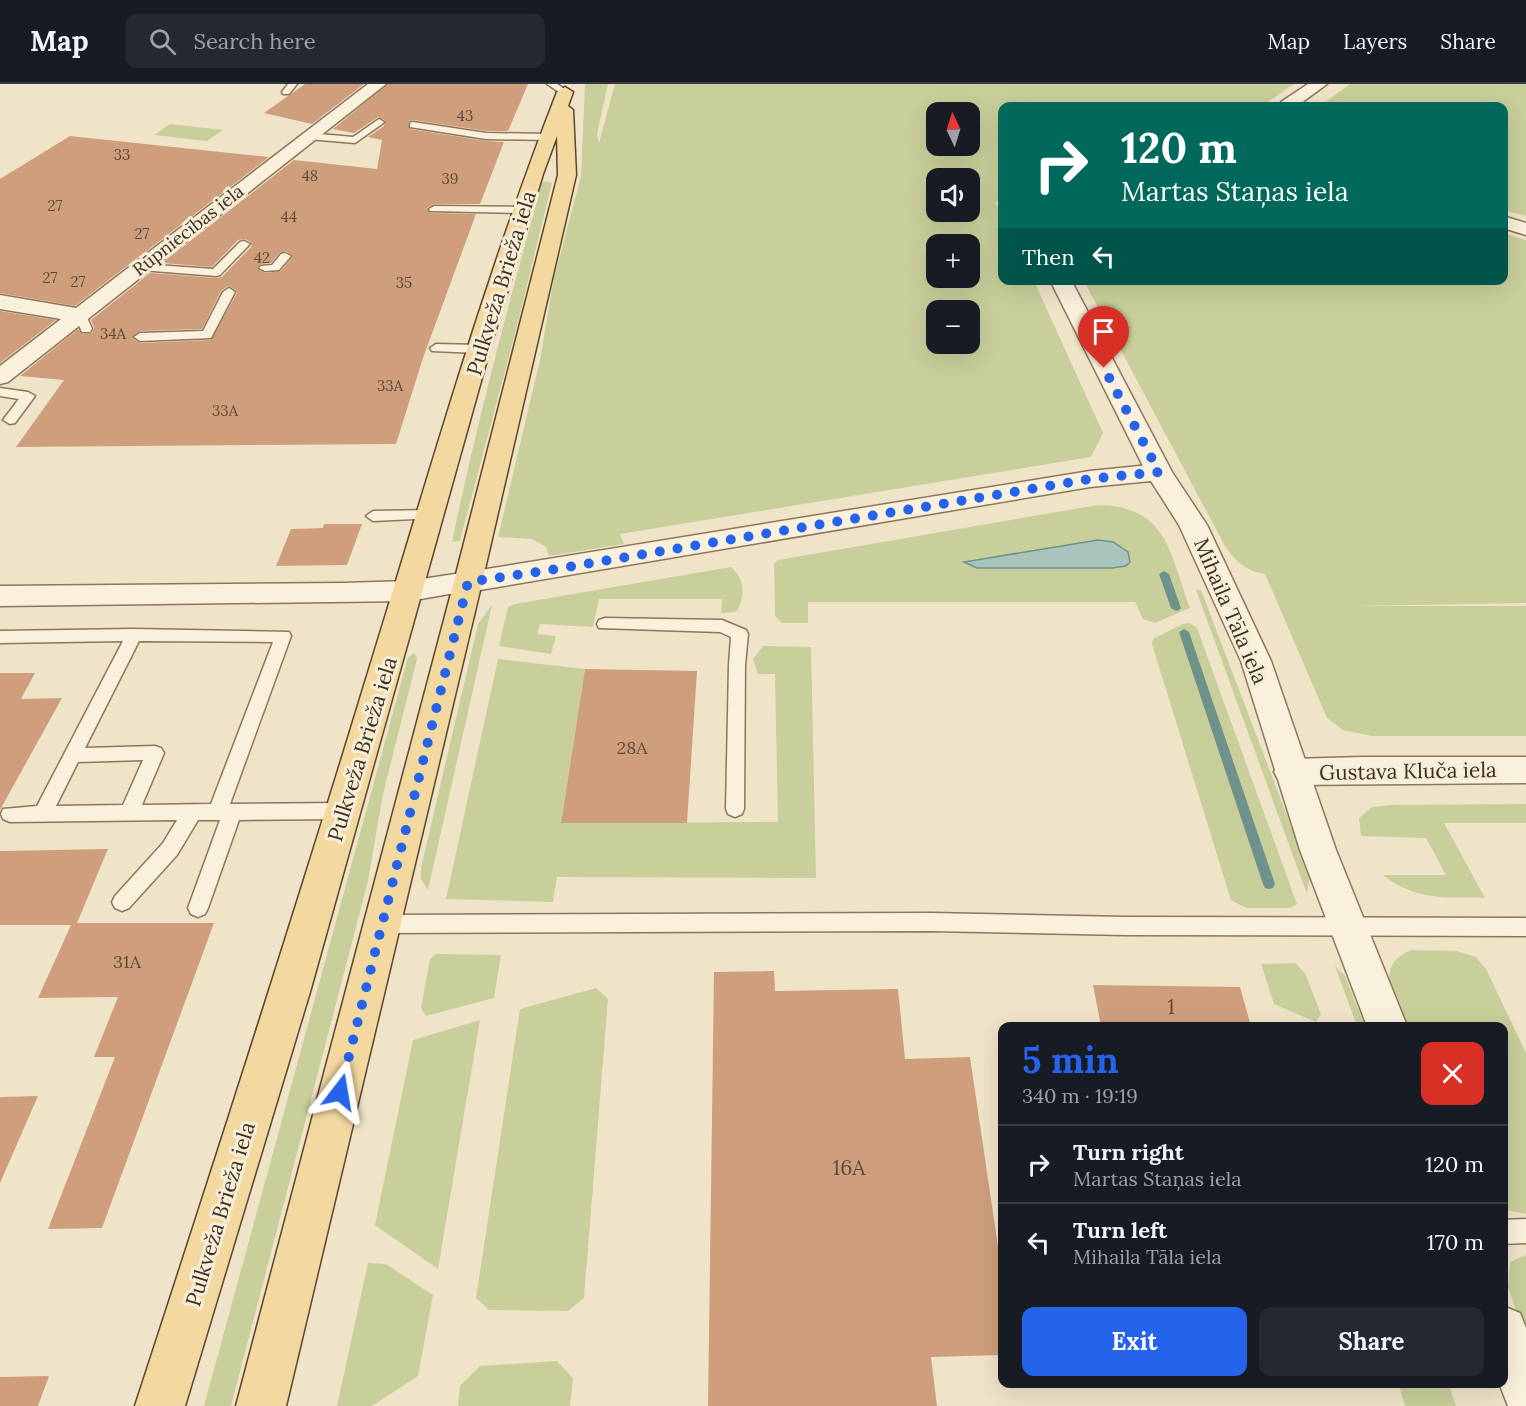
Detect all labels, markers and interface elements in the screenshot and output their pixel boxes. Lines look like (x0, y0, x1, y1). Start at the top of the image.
search box (125, 14, 545, 68)
text: Map (30, 23, 89, 59)
icon: search (146, 25, 179, 58)
text: Search here (194, 27, 316, 55)
text: Map (1267, 28, 1310, 55)
text: Layers (1343, 28, 1407, 55)
text: Share (1440, 28, 1496, 55)
north arrow (926, 102, 980, 156)
map controls (926, 102, 980, 354)
house number: 43 (457, 106, 473, 125)
text: 120 m (1121, 121, 1237, 175)
icon: right (1022, 126, 1100, 204)
house number: 33 (114, 145, 130, 164)
house number: 48 (302, 166, 318, 185)
button: sound (926, 168, 980, 222)
house number: 39 (441, 169, 459, 188)
text: Martas Staņas iela (1121, 174, 1349, 208)
street label: Rūpniecības iela (128, 179, 248, 281)
street label: Pulkveža Brieža iela (460, 187, 542, 378)
house number: 27 (48, 196, 63, 215)
house number: 44 (281, 207, 297, 226)
house number: 27 (135, 224, 150, 243)
button: + (926, 234, 980, 288)
icon: left (1087, 240, 1120, 273)
text: Then (1022, 243, 1075, 271)
house number: 42 (254, 248, 270, 267)
house number: 27 (43, 268, 58, 287)
house number: 27 (71, 272, 86, 291)
house number: 35 (396, 273, 412, 292)
button: − (926, 300, 980, 354)
pin (1078, 306, 1129, 368)
icon: arrive (1087, 315, 1120, 348)
house number: 34A (100, 324, 127, 343)
house number: 33A (377, 376, 404, 395)
house number: 33A (212, 401, 239, 420)
street label: Mihaila Tāla iela (1188, 534, 1274, 688)
street label: Pulkveža Brieža iela (321, 653, 403, 844)
house number: 28A (616, 736, 648, 759)
street label: Gustava Kluča iela (1319, 756, 1497, 786)
house number: 31A (113, 950, 142, 973)
house number: 1 (1167, 993, 1175, 1020)
text: 5 min (1022, 1037, 1119, 1083)
button: close (1421, 1042, 1484, 1105)
position arrow (308, 1060, 372, 1124)
text: 340 m · 19:19 (1022, 1083, 1138, 1108)
street label: Pulkveža Brieža iela (179, 1118, 261, 1309)
text: Turn right (1073, 1138, 1184, 1166)
icon: right (1022, 1148, 1055, 1181)
text: 120 m (1425, 1150, 1484, 1178)
house number: 16A (833, 1154, 866, 1181)
text: Martas Staņas iela (1073, 1166, 1242, 1191)
text: Turn left (1073, 1216, 1167, 1244)
icon: left (1022, 1226, 1055, 1259)
text: 170 m (1427, 1228, 1484, 1256)
text: Mihaila Tāla iela (1073, 1244, 1222, 1269)
button: Exit (1022, 1307, 1247, 1376)
button: Share (1259, 1307, 1484, 1376)

